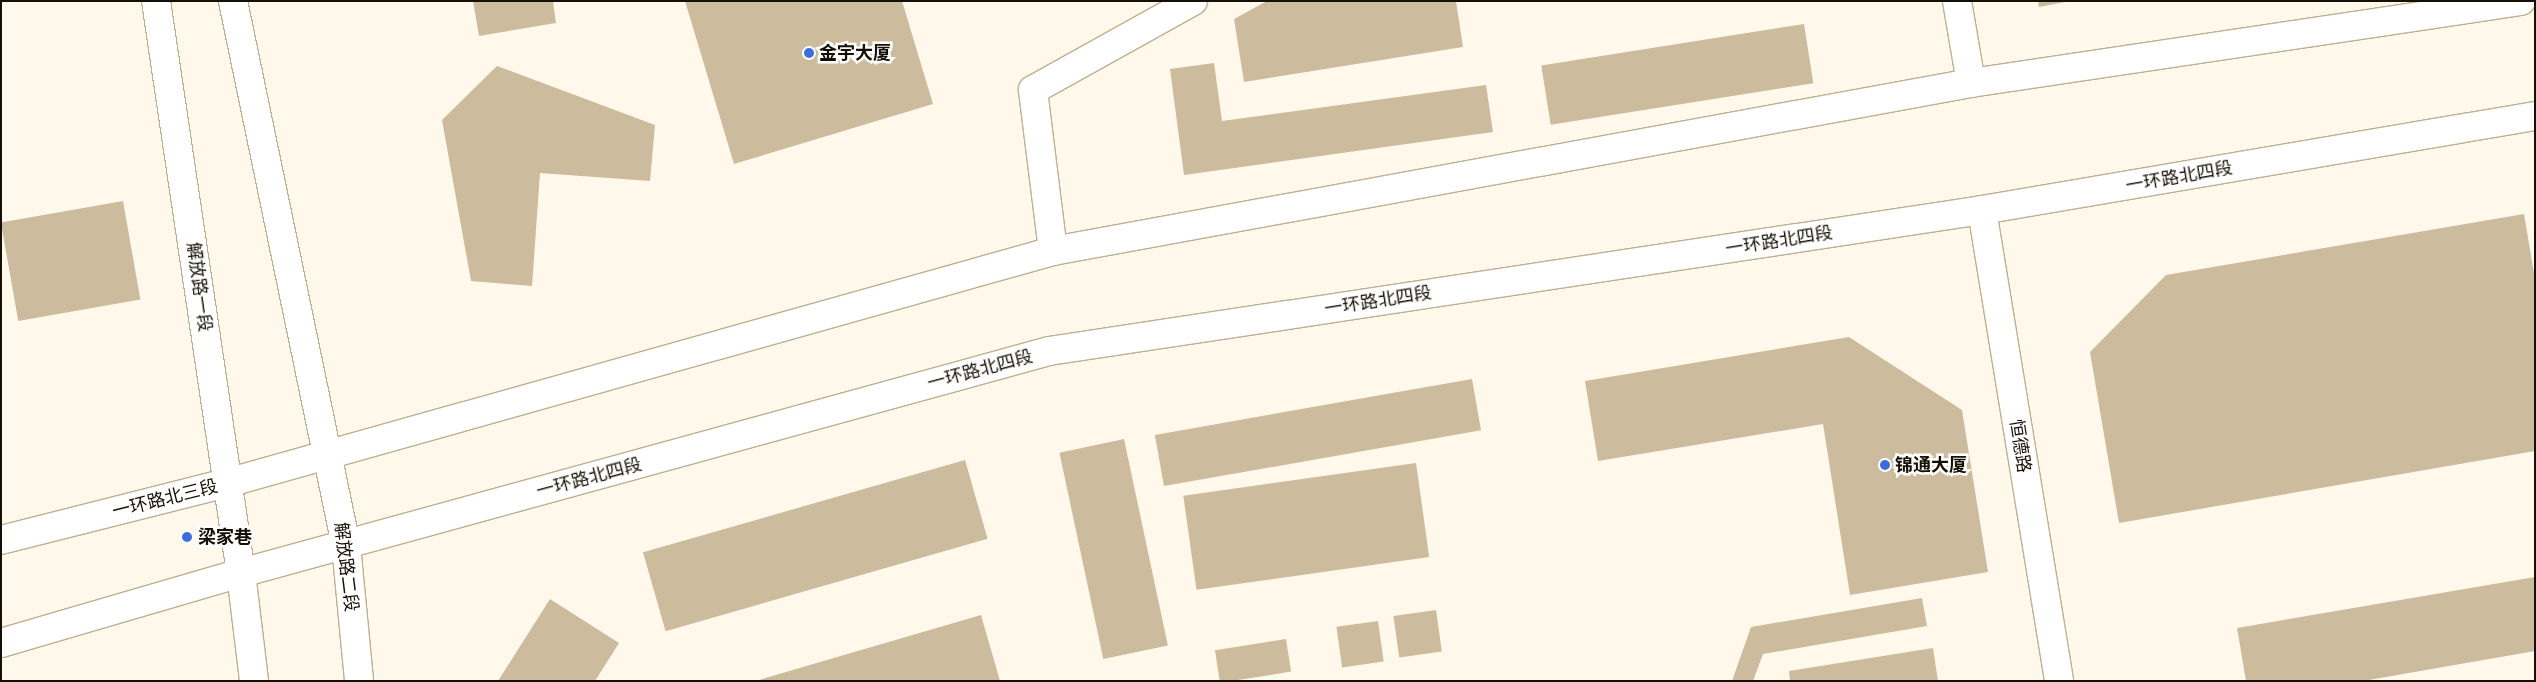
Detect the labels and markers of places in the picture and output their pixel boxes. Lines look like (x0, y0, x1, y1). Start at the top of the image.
place label: 金宇大厦 (819, 42, 891, 64)
marker: 金宇大厦 (803, 47, 815, 59)
place label: 锦通大厦 (1895, 454, 1967, 476)
marker: 锦通大厦 (1879, 459, 1891, 471)
place label: 梁家巷 (198, 526, 252, 548)
marker: 梁家巷 (180, 530, 194, 544)

